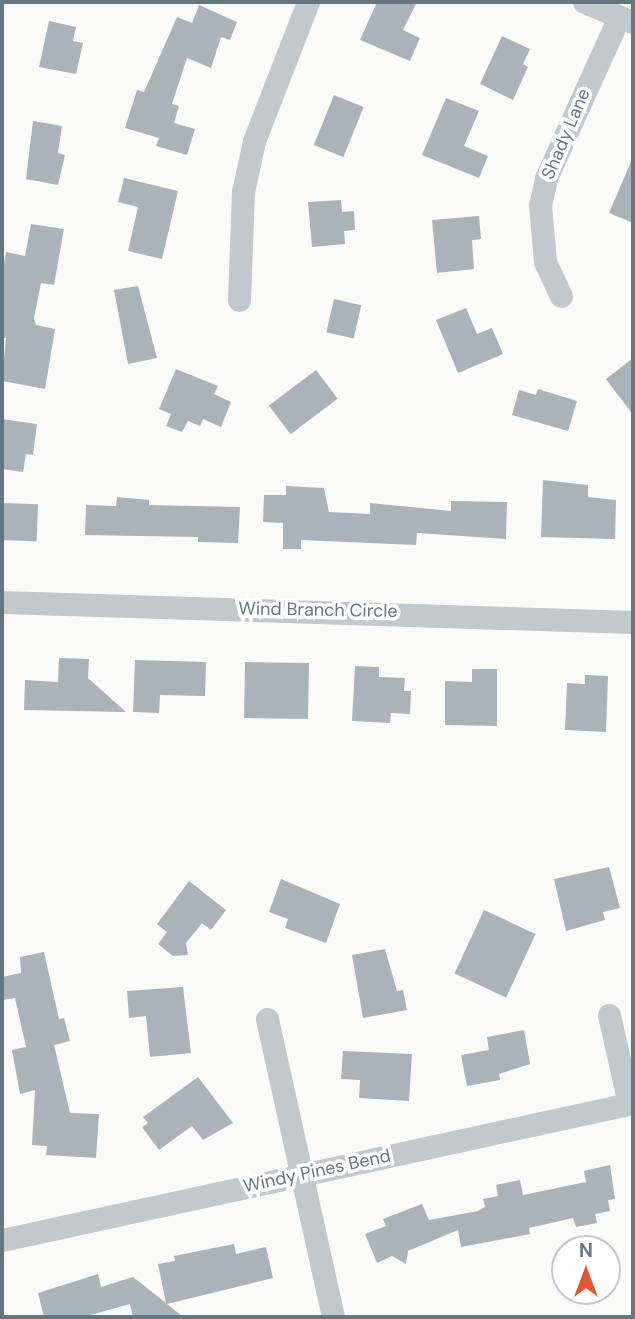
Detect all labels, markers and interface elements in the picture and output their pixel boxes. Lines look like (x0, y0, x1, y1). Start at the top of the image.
street label: Shady Lane (537, 85, 595, 183)
street label: Wind Branch Circle (238, 598, 398, 622)
street label: Windy Pines Bend (241, 1145, 393, 1197)
north arrow (551, 1235, 621, 1305)
text: N (579, 1238, 593, 1263)

